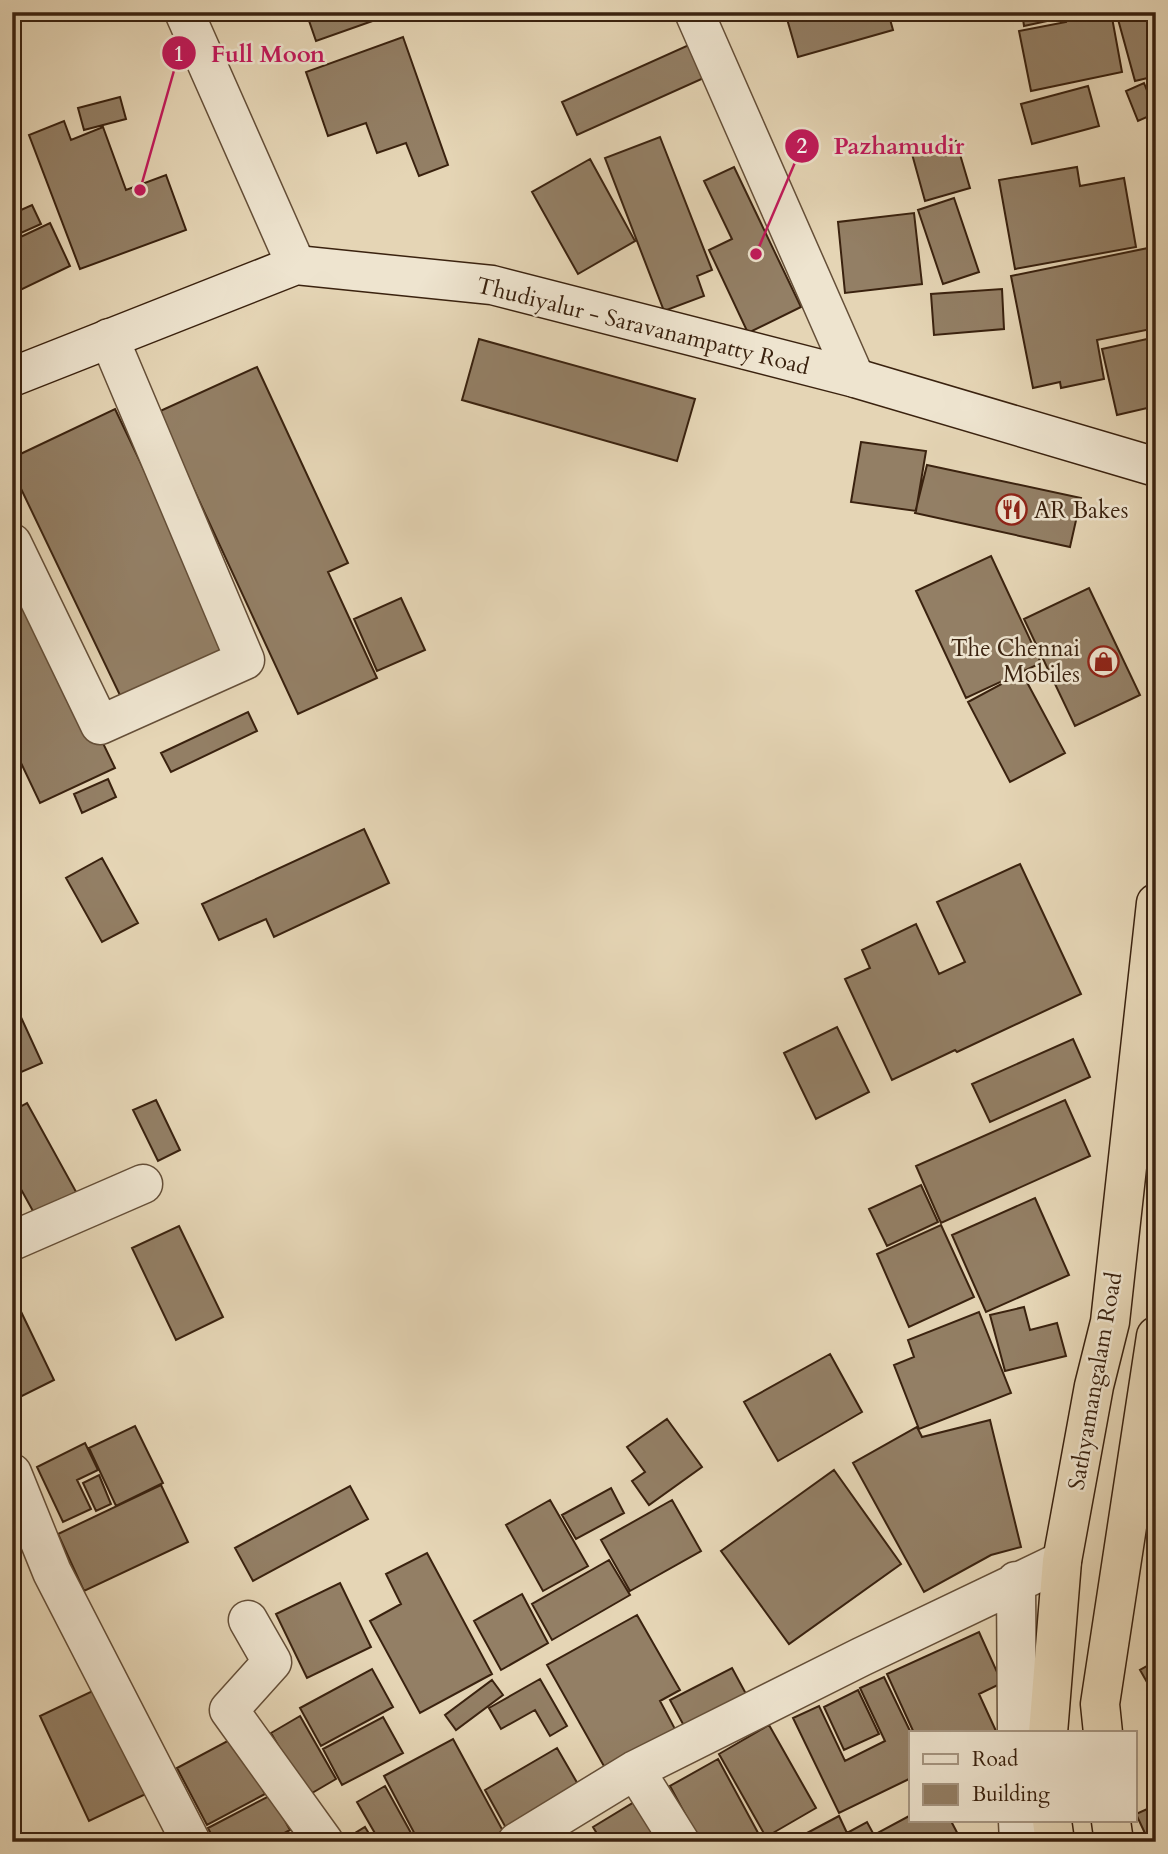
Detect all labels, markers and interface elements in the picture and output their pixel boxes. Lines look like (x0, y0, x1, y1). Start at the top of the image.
callout: Full Moon (162, 31, 339, 76)
text: Full Moon (211, 38, 326, 71)
text: 1 (174, 40, 184, 69)
callout: Pazhamudir (785, 123, 979, 168)
text: Pazhamudir (834, 130, 965, 163)
text: 2 (797, 132, 808, 161)
street label: Thudiyalur - Saravanampatty Road (473, 270, 813, 383)
restaurant icon: AR Bakes (994, 493, 1028, 527)
place label: AR Bakes (1034, 495, 1129, 526)
place label: The Chennai Mobiles (951, 633, 1080, 690)
shop icon: The Chennai Mobiles (1086, 644, 1120, 678)
street label: Sathyamangalam Road (1061, 1269, 1130, 1492)
legend (909, 1731, 1136, 1822)
text: Road (972, 1745, 1018, 1774)
text: Building (972, 1780, 1050, 1809)

